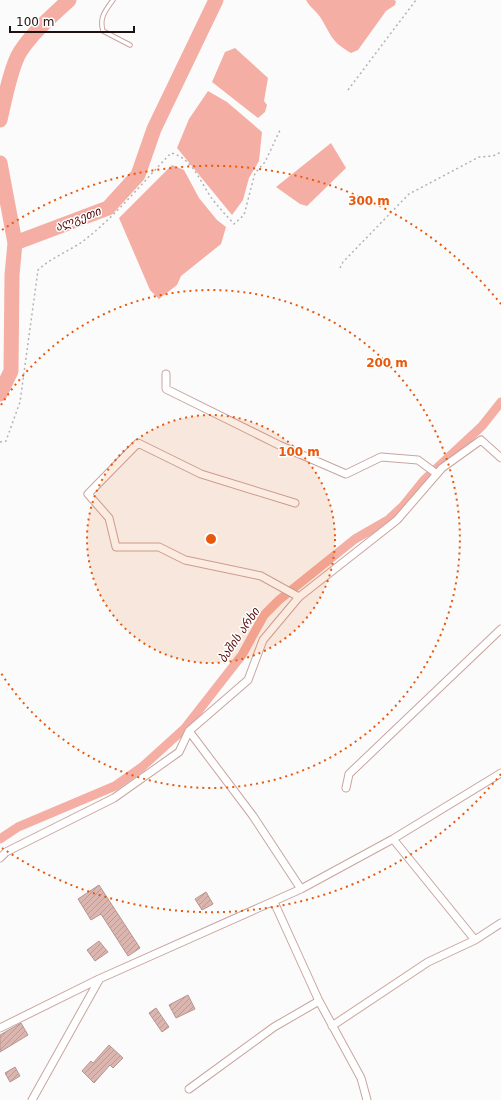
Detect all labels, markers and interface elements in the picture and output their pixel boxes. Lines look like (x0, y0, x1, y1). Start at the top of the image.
scale bar (10, 8, 134, 34)
text: 100 m (16, 15, 54, 29)
text: 300 m (348, 194, 390, 208)
water label: ალგეთი (53, 204, 104, 234)
text: 200 m (366, 356, 408, 370)
text: 100 m (278, 445, 320, 459)
centre of rings (204, 532, 218, 546)
water label: ბაშის არხი (216, 604, 263, 665)

